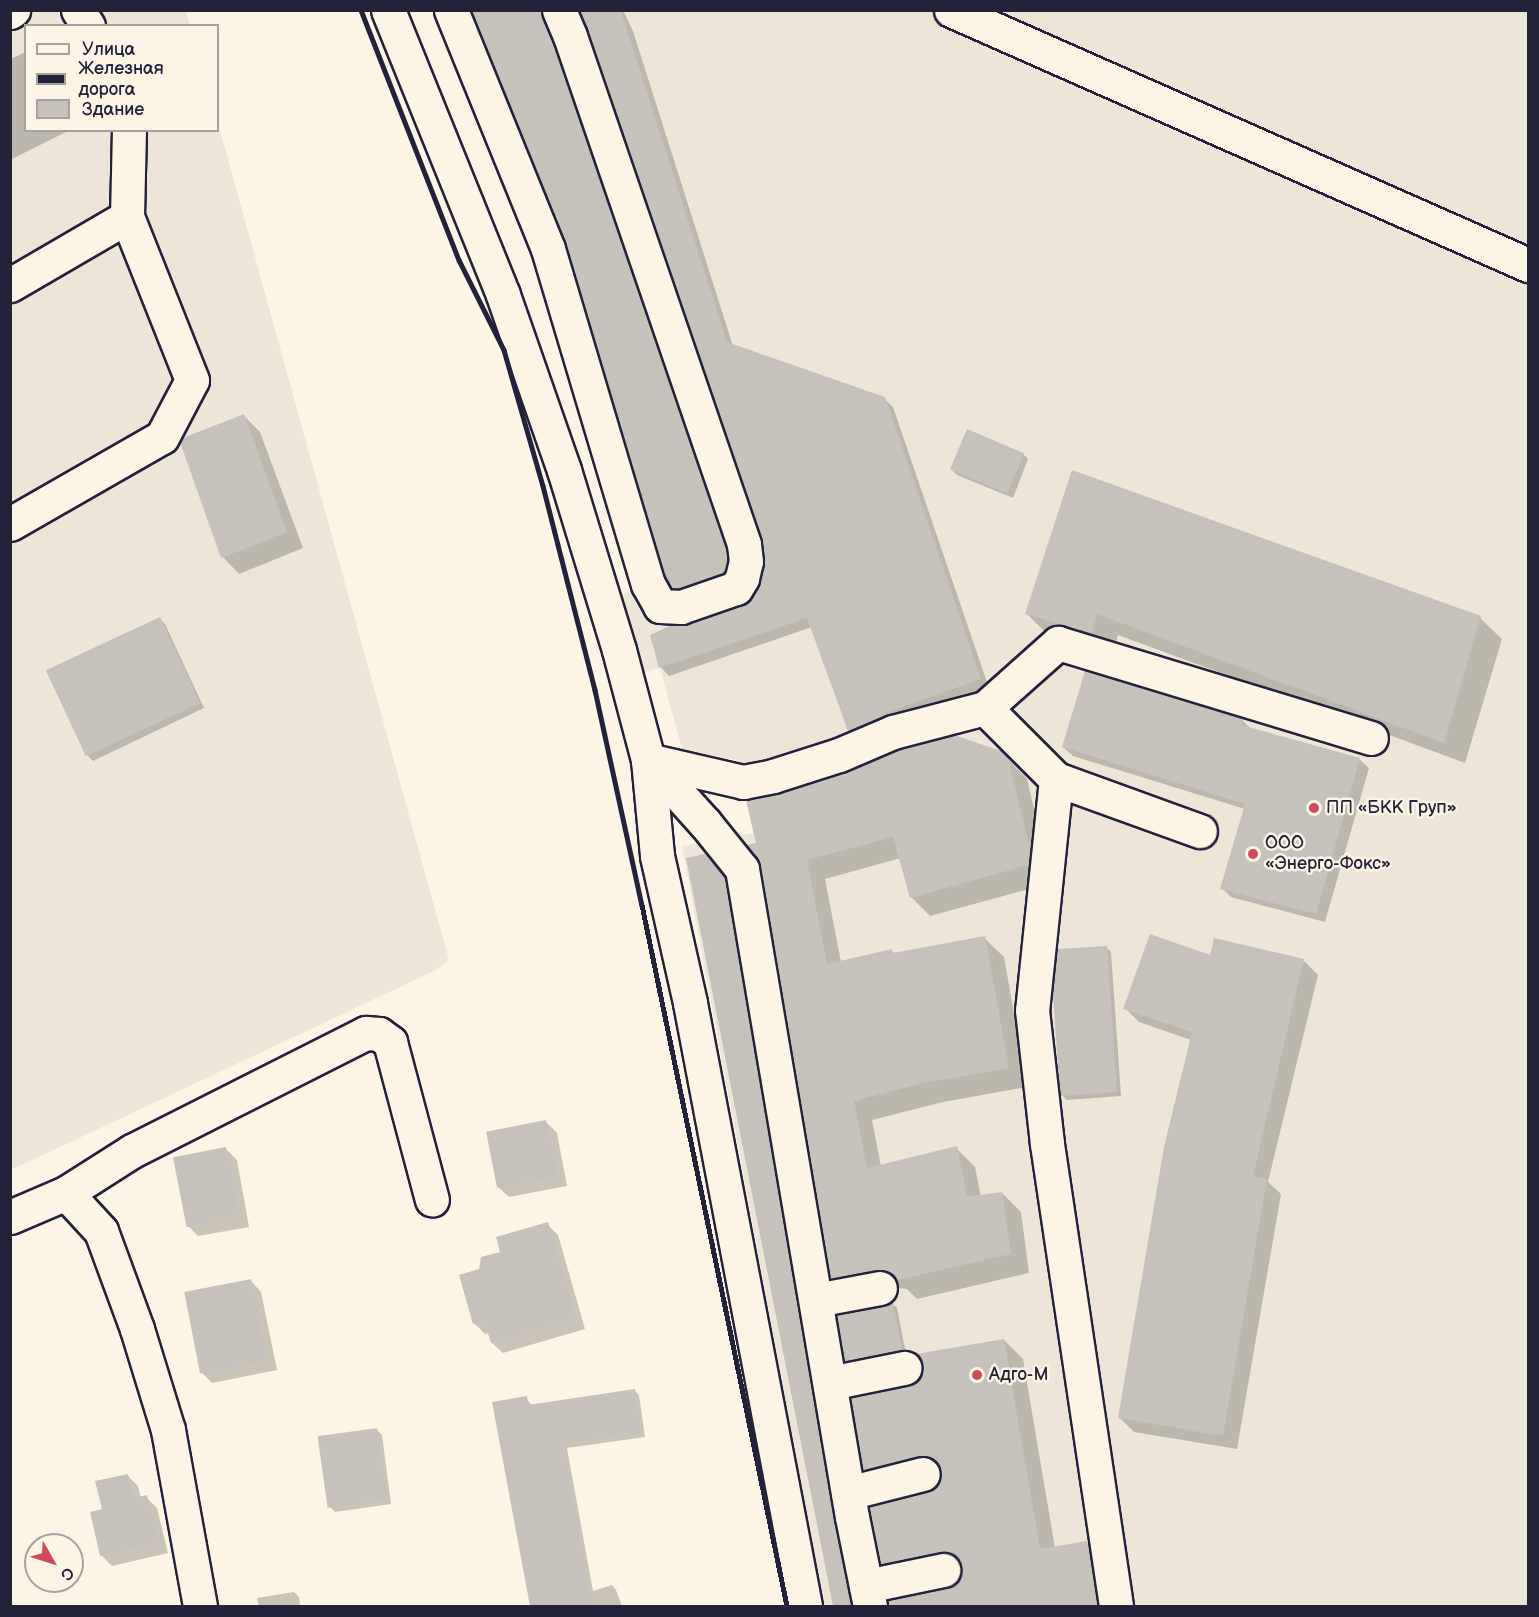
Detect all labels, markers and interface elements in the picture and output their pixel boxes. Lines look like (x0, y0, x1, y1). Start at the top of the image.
legend (24, 24, 219, 132)
text: Улица (82, 39, 135, 60)
text: Железная дорога (78, 58, 164, 100)
text: Здание (82, 99, 144, 120)
place label: ПП «БКК Груп» (1326, 797, 1457, 819)
marker: ПП «БКК Груп» (1307, 801, 1321, 815)
place label: ООО «Энерго-Фокс» (1265, 833, 1391, 876)
marker: ООО «Энерго-Фокс» (1246, 847, 1260, 861)
place label: Адго-М (989, 1364, 1048, 1386)
marker: Адго-М (970, 1368, 984, 1382)
north arrow (24, 1533, 84, 1593)
text: С (56, 1563, 78, 1584)

